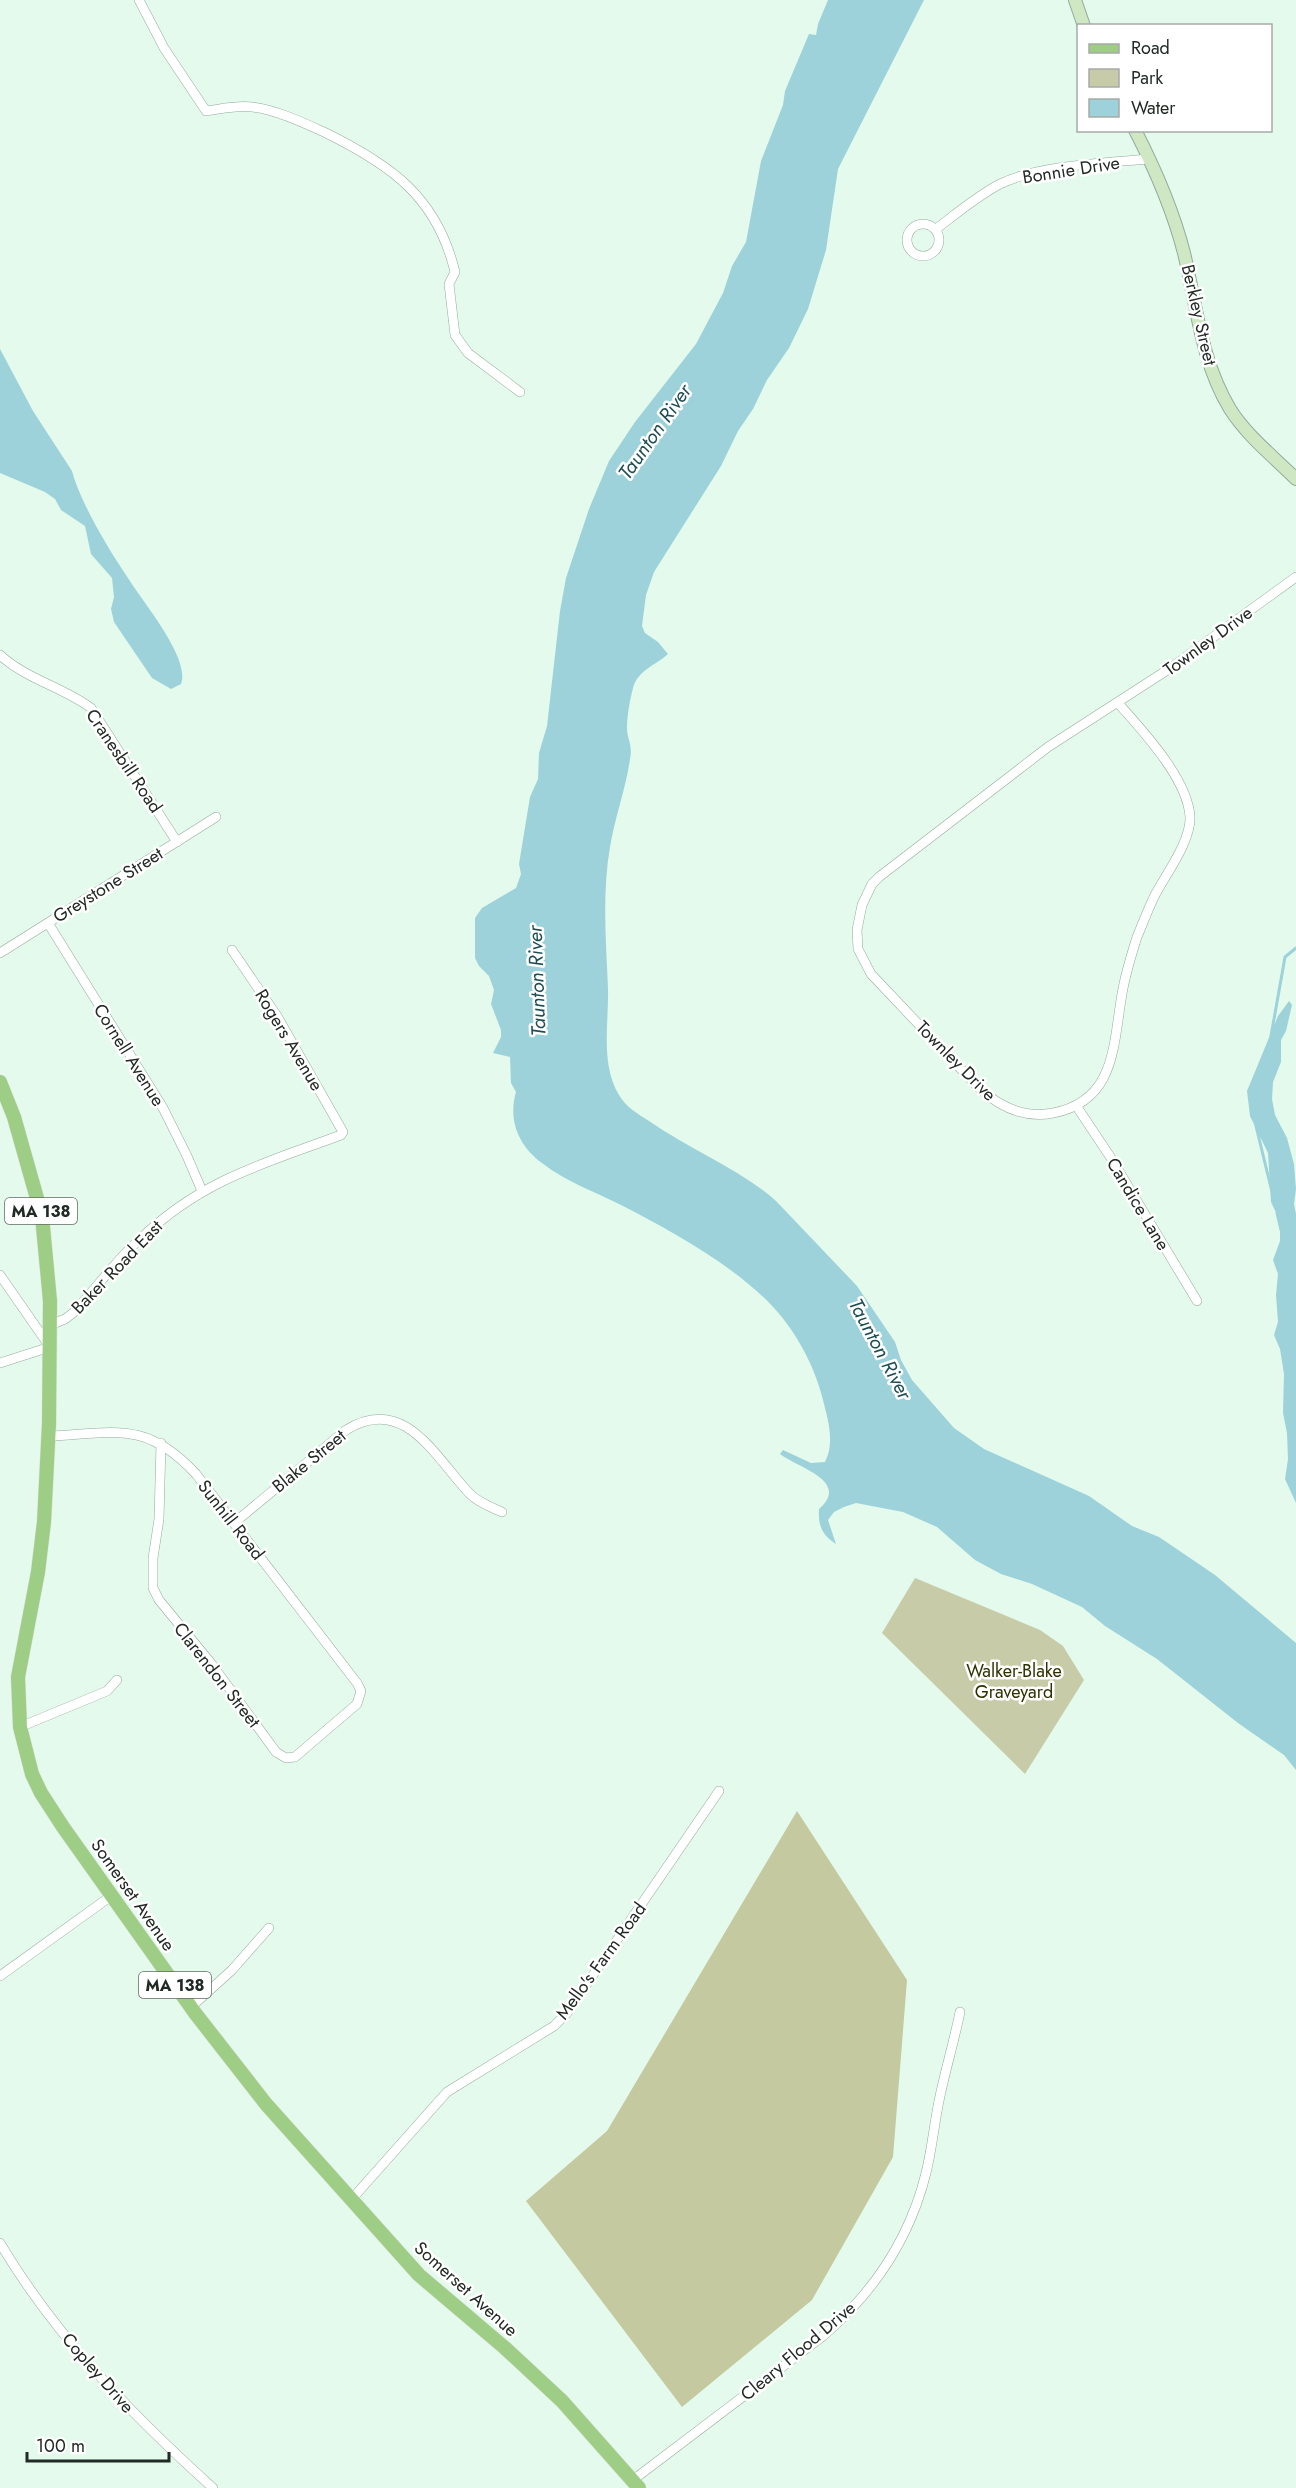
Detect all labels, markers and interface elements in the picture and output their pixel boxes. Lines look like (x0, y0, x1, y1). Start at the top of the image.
legend (1077, 24, 1272, 132)
text: Road (1131, 35, 1170, 61)
text: Park (1131, 65, 1163, 91)
text: Water (1131, 95, 1176, 121)
street label: Bonnie Drive (1021, 149, 1121, 191)
street label: Berkley Street (1175, 262, 1223, 369)
water label: Taunton River (611, 377, 699, 486)
street label: Townley Drive (1158, 600, 1258, 682)
street label: Cranesbill Road (80, 704, 168, 818)
street label: Greystone Street (48, 840, 169, 929)
water label: Taunton River (521, 924, 553, 1037)
street label: Rogers Avenue (248, 984, 330, 1096)
street label: Cornell Avenue (87, 999, 171, 1111)
street label: Townley Drive (910, 1015, 1002, 1107)
street label: Candice Lane (1100, 1153, 1176, 1255)
road number: MA 138 (5, 1198, 77, 1224)
street label: Baker Road East (65, 1214, 169, 1320)
water label: Taunton River (841, 1293, 919, 1406)
street label: Blake Street (267, 1423, 352, 1499)
street label: Sunhill Road (191, 1474, 271, 1566)
street label: Clarendon Street (167, 1617, 267, 1734)
park label: Walker-Blake Graveyard (966, 1658, 1062, 1705)
street label: Somerset Avenue (85, 1834, 181, 1956)
street label: Mello's Farm Road (550, 1897, 652, 2025)
road number: MA 138 (139, 1972, 211, 1998)
street label: Somerset Avenue (408, 2235, 524, 2343)
street label: Cleary Flood Drive (735, 2295, 861, 2407)
street label: Copley Drive (56, 2327, 140, 2419)
scale bar (27, 2425, 170, 2463)
text: 100 m (36, 2433, 85, 2459)

